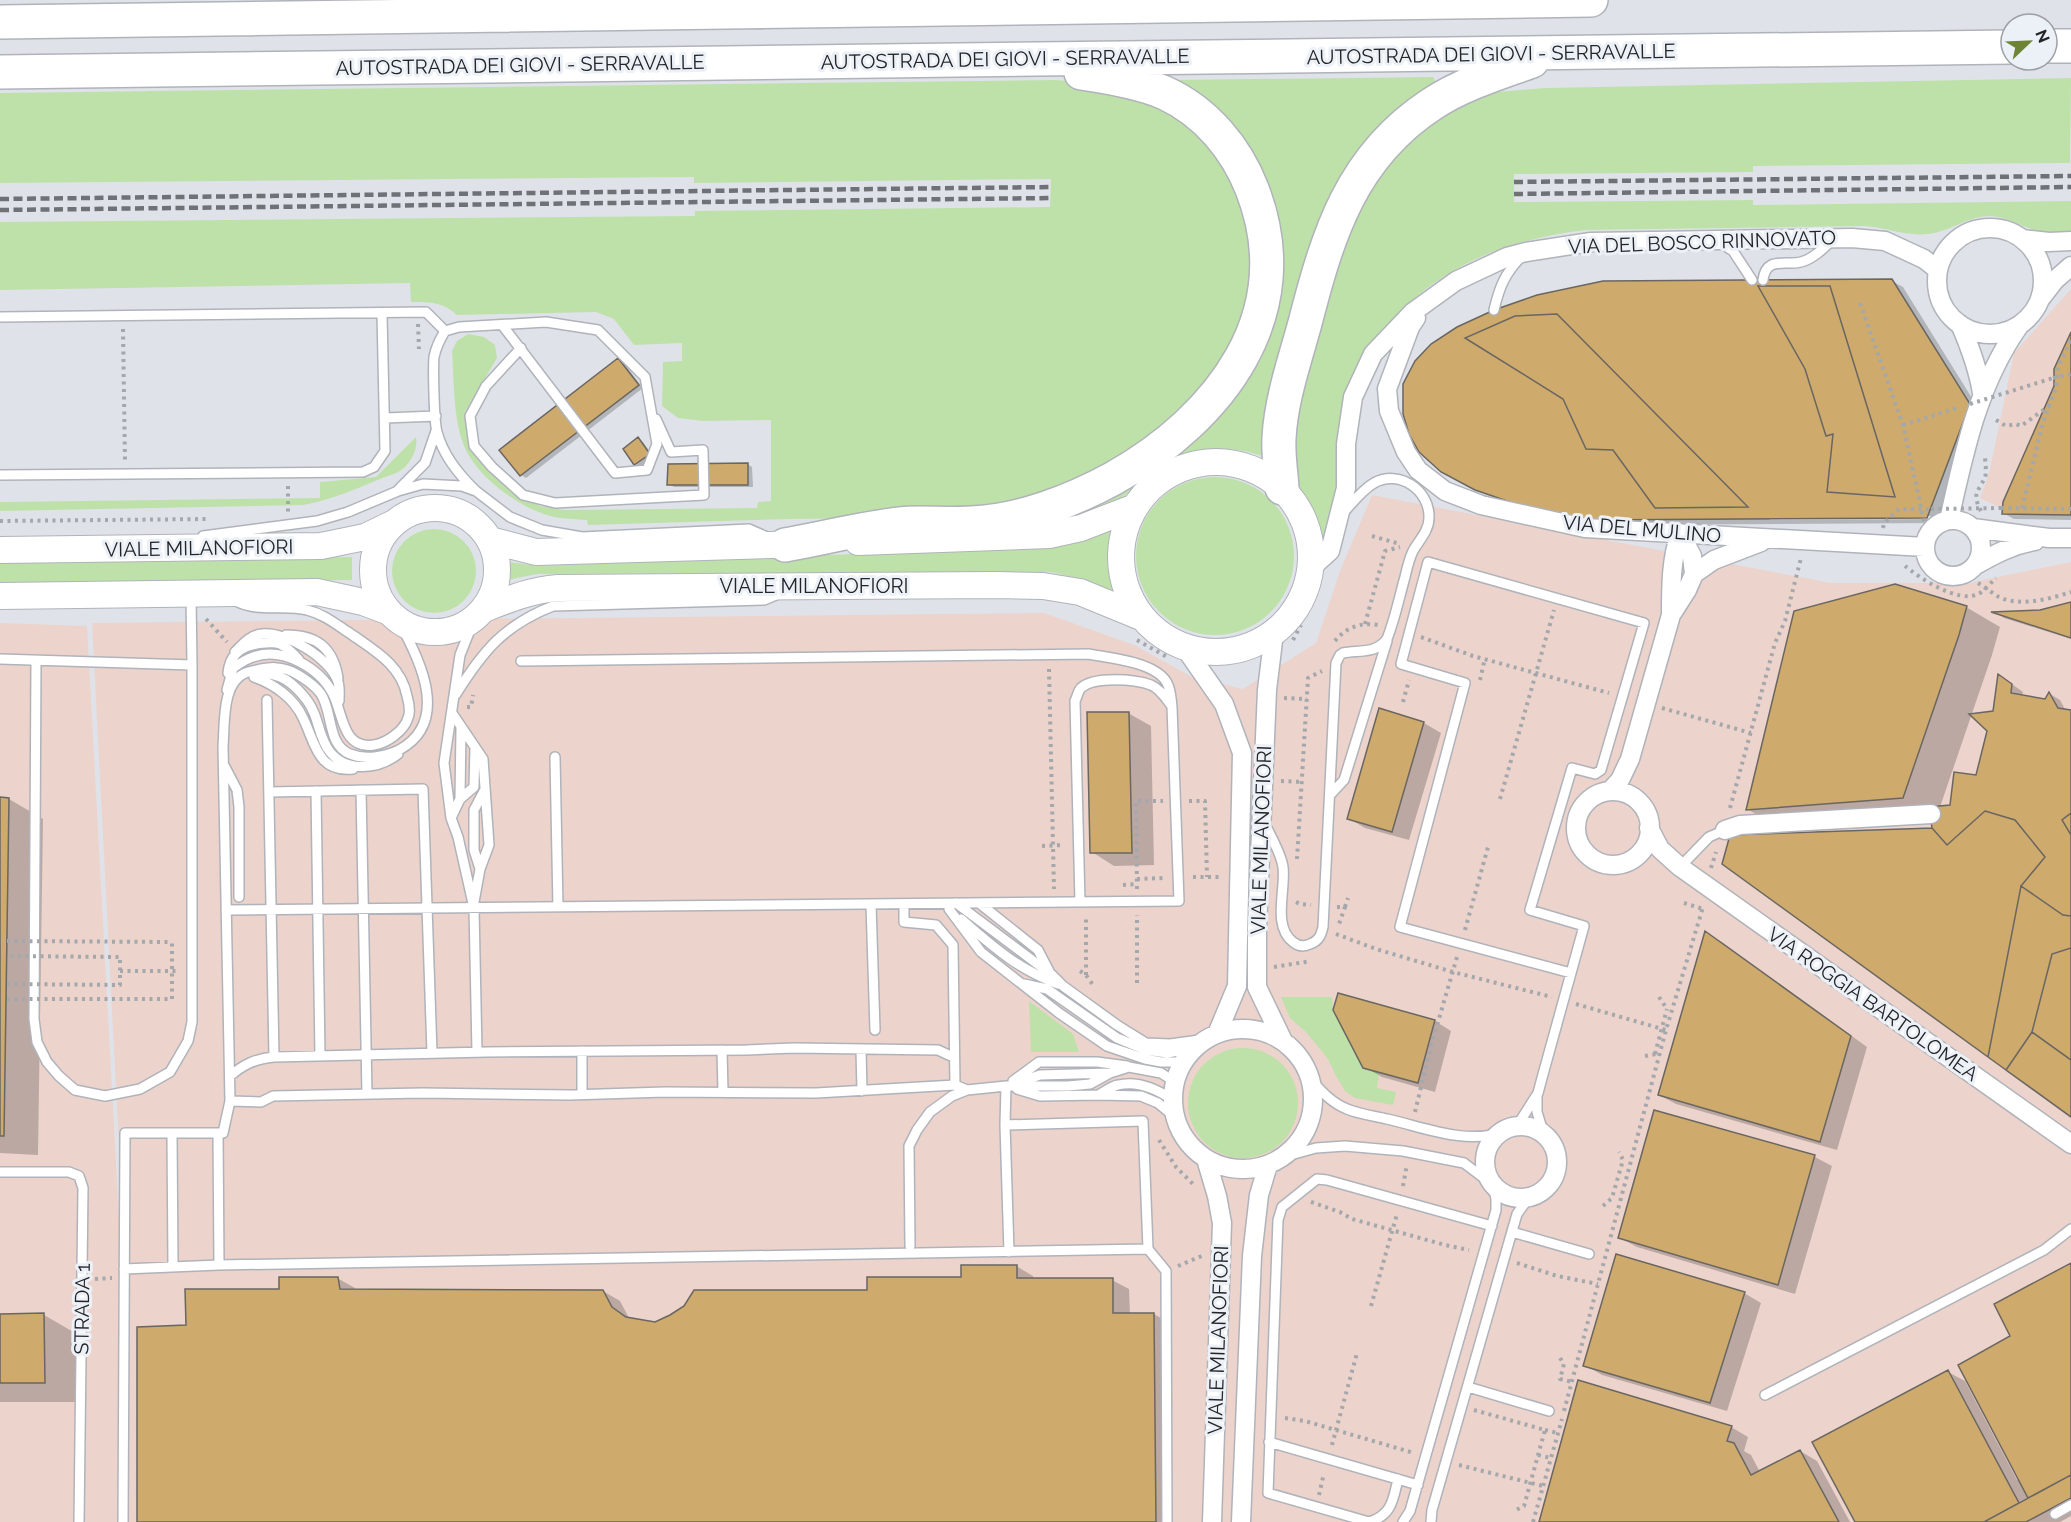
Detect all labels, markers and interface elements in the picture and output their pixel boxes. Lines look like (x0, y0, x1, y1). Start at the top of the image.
north arrow (1999, 12, 2059, 72)
text: N (2031, 27, 2053, 46)
street label: AUTOSTRADA DEI GIOVI - SERRAVALLE (1306, 39, 1676, 69)
street label: AUTOSTRADA DEI GIOVI - SERRAVALLE (820, 44, 1190, 74)
street label: AUTOSTRADA DEI GIOVI - SERRAVALLE (335, 50, 705, 80)
street label: VIA DEL BOSCO RINNOVATO (1568, 225, 1836, 259)
street label: VIA DEL MULINO (1562, 510, 1722, 548)
street label: VIALE MILANOFIORI (104, 534, 294, 562)
street label: VIALE MILANOFIORI (720, 574, 908, 598)
street label: VIALE MILANOFIORI (1246, 745, 1276, 935)
street label: VIA ROGGIA BARTOLOMEA (1763, 922, 1983, 1086)
street label: VIALE MILANOFIORI (1203, 1245, 1233, 1435)
street label: STRADA 1 (69, 1263, 95, 1355)

